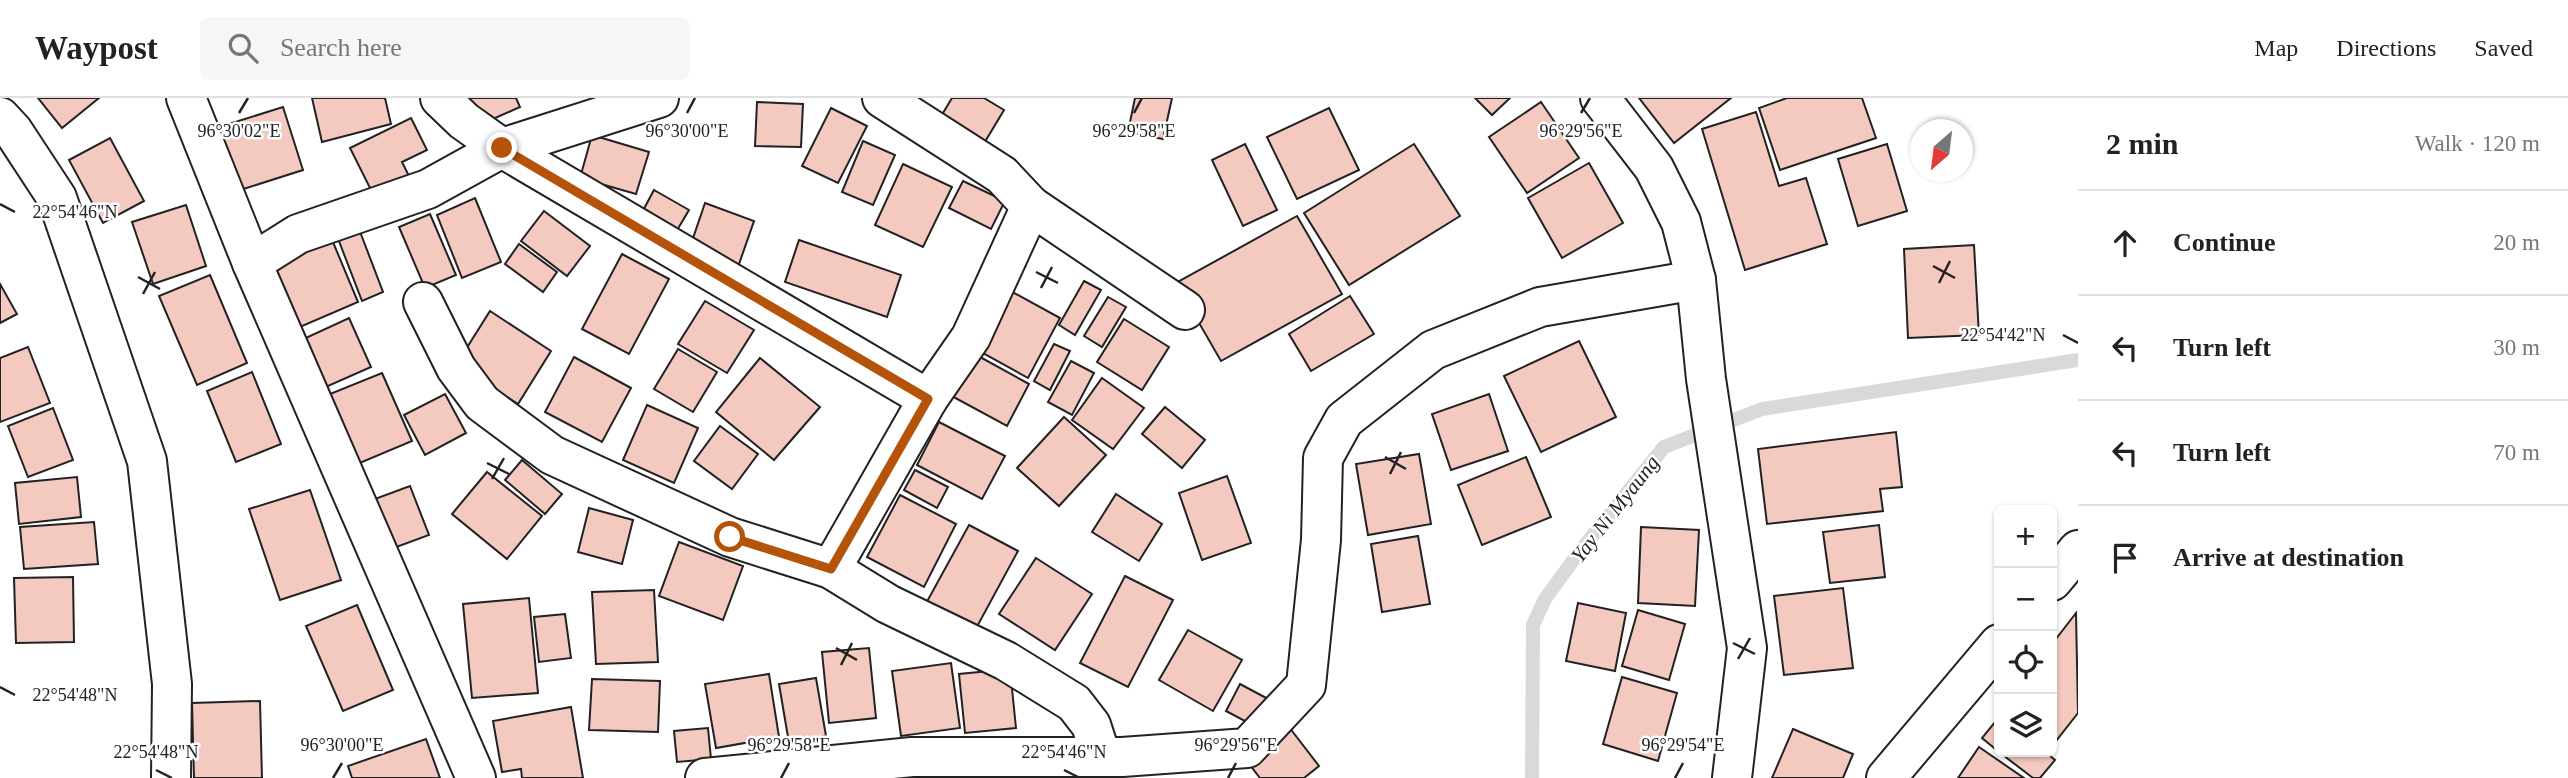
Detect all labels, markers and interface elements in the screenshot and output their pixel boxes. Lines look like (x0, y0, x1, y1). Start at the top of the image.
search box (200, 17, 690, 80)
icon: search (224, 29, 262, 67)
text: Waypost (35, 30, 158, 66)
text: Search here (280, 33, 402, 62)
text: Map (2254, 35, 2298, 61)
text: Directions (2336, 35, 2436, 61)
text: Saved (2474, 35, 2533, 61)
north arrow (1910, 119, 1973, 182)
text: 96°30'02"E (198, 121, 280, 141)
text: 96°30'00"E (646, 121, 728, 141)
text: 96°29'58"E (1093, 121, 1175, 141)
text: 96°29'56"E (1540, 121, 1622, 141)
text: 2 min (2106, 127, 2179, 160)
text: Walk · 120 m (2415, 131, 2540, 156)
route end (486, 132, 517, 163)
text: 22°54'46"N (33, 202, 117, 222)
icon: ahead (2106, 224, 2144, 262)
text: Continue (2173, 228, 2276, 257)
text: 20 m (2493, 230, 2540, 255)
text: 22°54'42"N (1961, 325, 2045, 345)
icon: left (2106, 329, 2144, 367)
text: Turn left (2173, 333, 2271, 362)
text: 30 m (2493, 335, 2540, 360)
icon: left (2106, 434, 2144, 472)
text: Turn left (2173, 438, 2271, 467)
text: 70 m (2493, 440, 2540, 465)
water label: Yay Ni Myaung (1566, 451, 1664, 567)
map controls (1994, 505, 2057, 757)
button: + (1994, 505, 2057, 568)
route start (714, 521, 745, 552)
icon: arrive (2106, 539, 2144, 577)
text: Arrive at destination (2173, 543, 2404, 572)
button: − (1994, 568, 2057, 631)
button: locate (1994, 631, 2057, 694)
text: 22°54'48"N (33, 685, 117, 705)
button: layers (1994, 694, 2057, 757)
text: 96°30'00"E (301, 735, 383, 755)
text: 96°29'58"E (748, 735, 830, 755)
text: 96°29'56"E (1195, 735, 1277, 755)
text: 96°29'54"E (1642, 735, 1724, 755)
text: 22°54'48"N (114, 742, 198, 762)
text: 22°54'46"N (1022, 742, 1106, 762)

